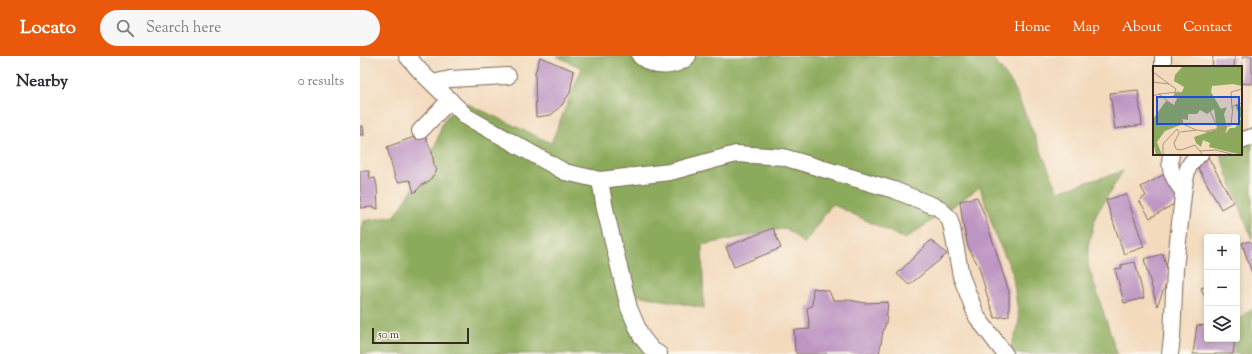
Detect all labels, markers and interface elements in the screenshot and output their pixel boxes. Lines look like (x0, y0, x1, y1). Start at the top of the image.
search box (100, 10, 380, 46)
text: Locato (20, 15, 76, 42)
icon: search (114, 17, 136, 39)
text: Search here (146, 18, 221, 39)
text: Home (1014, 18, 1051, 38)
text: Map (1073, 18, 1100, 38)
text: About (1122, 18, 1161, 38)
text: Contact (1183, 18, 1232, 38)
inset map (1153, 66, 1242, 155)
text: Nearby (16, 70, 68, 94)
text: 0 results (298, 73, 344, 91)
map controls (1204, 234, 1240, 342)
button: + (1204, 234, 1240, 270)
button: − (1204, 270, 1240, 306)
button: layers (1204, 306, 1240, 342)
scale bar (372, 326, 469, 345)
text: 50 m (378, 327, 399, 343)

